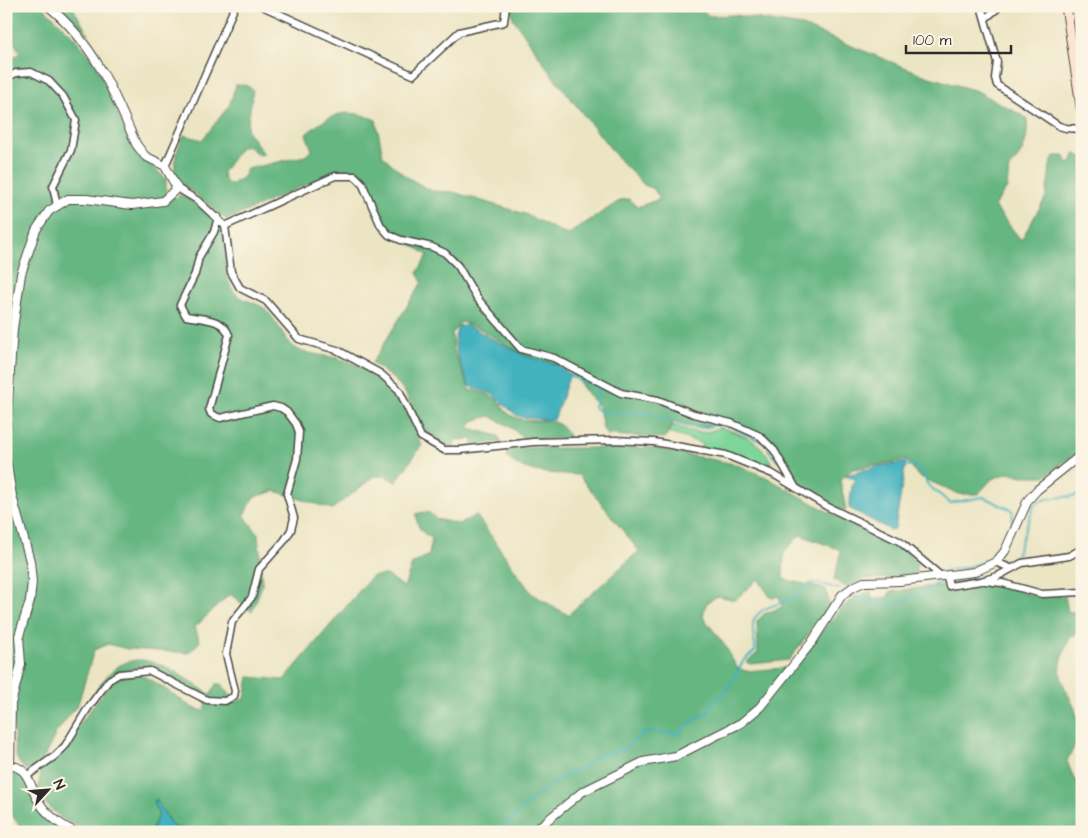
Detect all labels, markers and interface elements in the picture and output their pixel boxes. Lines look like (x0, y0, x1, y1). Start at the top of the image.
scale bar (906, 22, 1010, 54)
text: 100 m (913, 30, 952, 51)
north arrow (22, 766, 72, 816)
text: N (48, 776, 70, 793)

